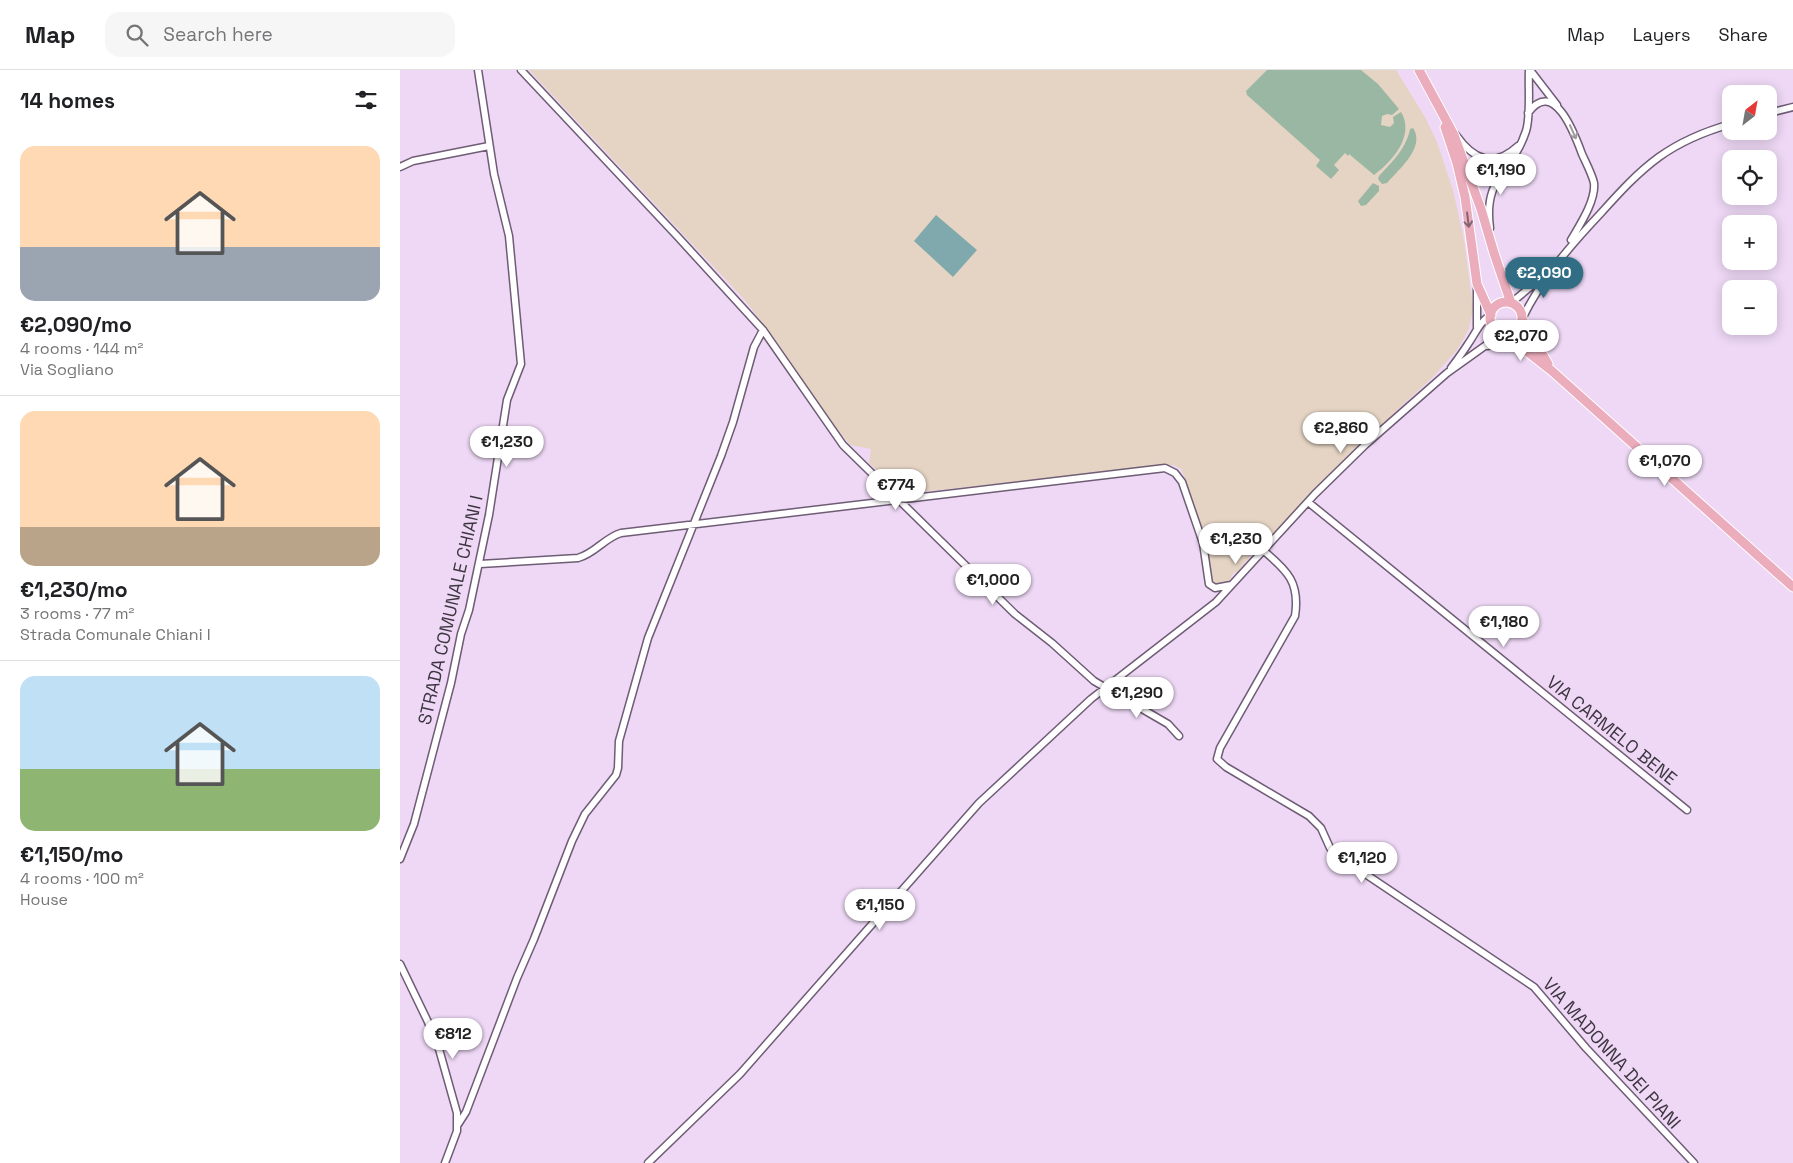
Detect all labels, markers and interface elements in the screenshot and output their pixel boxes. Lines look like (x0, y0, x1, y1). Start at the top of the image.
search box (105, 12, 455, 57)
text: Map (25, 19, 75, 50)
icon: search (123, 21, 151, 49)
text: Search here (163, 22, 273, 47)
text: Map (1567, 23, 1605, 46)
text: Layers (1633, 23, 1690, 46)
text: Share (1718, 23, 1768, 46)
north arrow (1722, 85, 1778, 140)
map controls (1722, 85, 1777, 335)
icon: filters (352, 86, 380, 114)
text: 14 homes (20, 87, 115, 114)
one-way arrow (1568, 124, 1578, 139)
button: locate (1722, 150, 1777, 205)
pin: €1,190 (1460, 154, 1542, 196)
text: €1,190 (1476, 159, 1526, 180)
icon: home (155, 178, 245, 268)
one-way arrow (1463, 212, 1473, 228)
button: + (1722, 215, 1777, 270)
pin: €2,090 (1503, 256, 1585, 299)
text: €2,090 (1516, 262, 1572, 283)
button: − (1722, 280, 1777, 335)
text: €2,090/mo (20, 311, 132, 338)
pin: €2,070 (1480, 320, 1562, 362)
text: €2,070 (1494, 325, 1548, 346)
text: 4 rooms · 144 m² (20, 338, 143, 359)
text: Via Sogliano (20, 359, 114, 380)
pin: €2,860 (1300, 412, 1382, 454)
text: €2,860 (1314, 417, 1368, 438)
pin: €1,230 (466, 426, 548, 468)
text: €1,230 (481, 431, 533, 452)
icon: home (155, 444, 245, 534)
pin: €1,070 (1624, 444, 1706, 487)
text: €1,070 (1639, 450, 1691, 471)
pin: €774 (866, 468, 926, 511)
text: €774 (877, 474, 915, 495)
street label: STRADA COMUNALE CHIANI I (412, 493, 488, 727)
pin: €1,230 (1195, 522, 1277, 565)
text: €1,230 (1210, 528, 1262, 549)
pin: €1,000 (952, 564, 1034, 606)
text: €1,000 (966, 569, 1020, 590)
text: €1,230/mo (20, 576, 128, 603)
text: 3 rooms · 77 m² (20, 603, 134, 624)
pin: €1,180 (1463, 606, 1545, 648)
text: €1,180 (1479, 611, 1529, 632)
text: Strada Comunale Chiani I (20, 624, 211, 645)
street label: VIA CARMELO BENE (1542, 670, 1682, 790)
pin: €1,290 (1096, 676, 1178, 719)
text: €1,290 (1111, 682, 1163, 703)
icon: home (155, 709, 245, 799)
text: €1,150/mo (20, 841, 123, 868)
pin: €1,120 (1321, 842, 1403, 884)
text: €1,120 (1337, 847, 1387, 868)
text: 4 rooms · 100 m² (20, 868, 144, 889)
pin: €1,150 (839, 888, 921, 931)
text: House (20, 889, 68, 910)
text: €1,150 (855, 894, 905, 915)
street label: VIA MADONNA DEI PIANI (1538, 973, 1686, 1133)
pin: €812 (423, 1018, 483, 1060)
text: €812 (434, 1023, 472, 1044)

